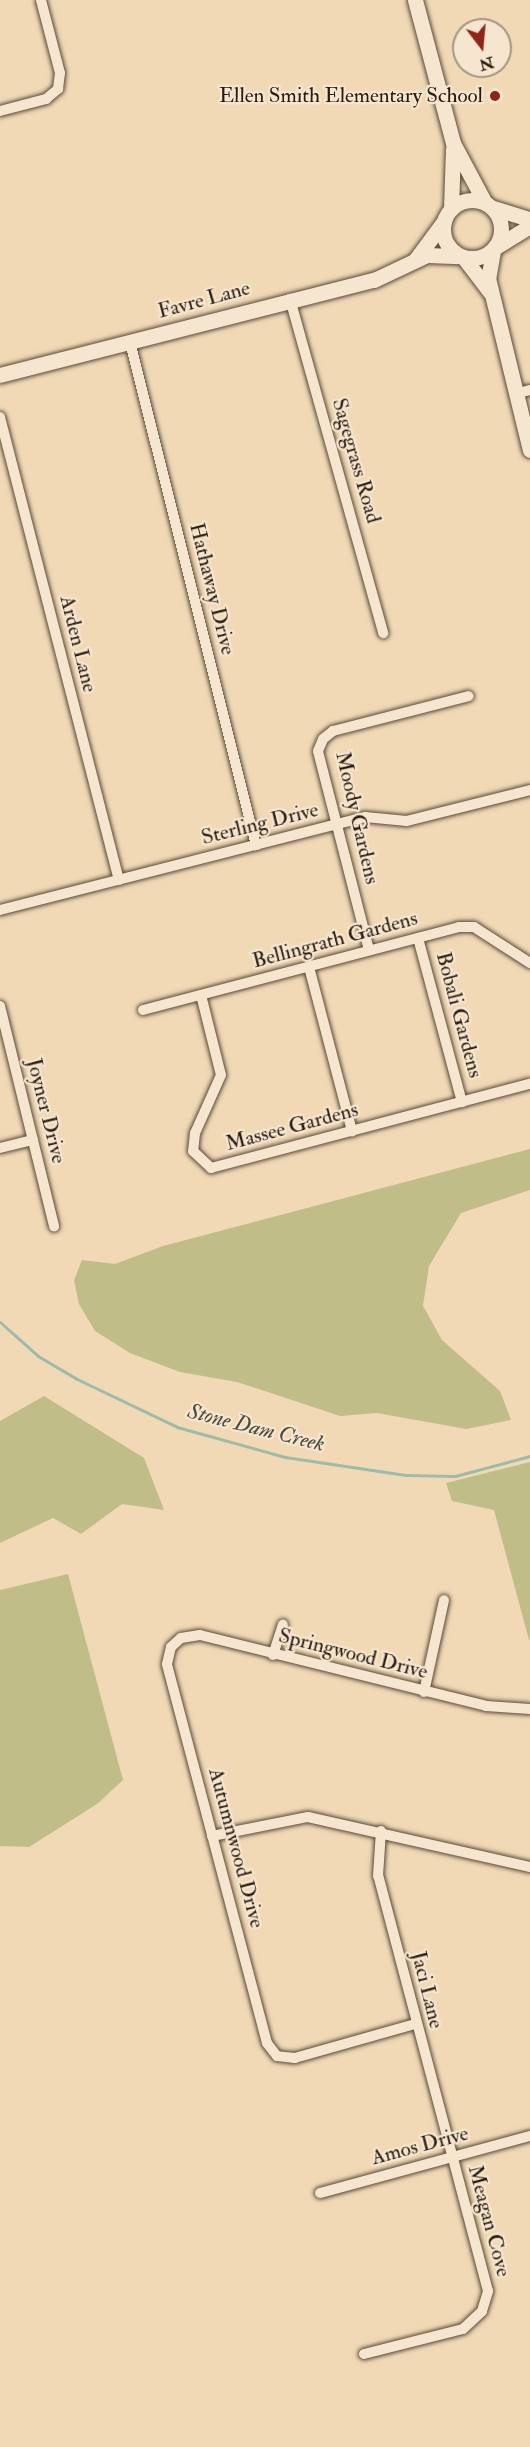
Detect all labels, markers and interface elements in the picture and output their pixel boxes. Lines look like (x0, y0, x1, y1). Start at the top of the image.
north arrow (452, 18, 512, 78)
text: N (477, 52, 496, 75)
place label: Ellen Smith Elementary School (219, 83, 483, 109)
marker: Ellen Smith Elementary School (488, 89, 502, 103)
street label: Favre Lane (155, 276, 253, 324)
street label: Sagegrass Road (326, 396, 386, 526)
street label: Hathaway Drive (183, 520, 241, 658)
street label: Arden Lane (54, 593, 102, 695)
street label: Moody Gardens (330, 749, 384, 887)
street label: Sterling Drive (199, 797, 321, 851)
street label: Bellingrath Gardens (250, 906, 420, 974)
street label: Bobali Gardens (430, 949, 488, 1081)
street label: Joyner Drive (21, 1056, 71, 1166)
street label: Massee Gardens (223, 1097, 361, 1157)
water label: Stone Dam Creek (185, 1398, 327, 1458)
street label: Springwood Drive (276, 1623, 430, 1685)
street label: Autumnwood Drive (203, 1765, 269, 1931)
street label: Jaci Lane (405, 1949, 449, 2031)
street label: Amos Drive (369, 2121, 471, 2171)
street label: Meagan Cove (462, 2162, 516, 2280)

